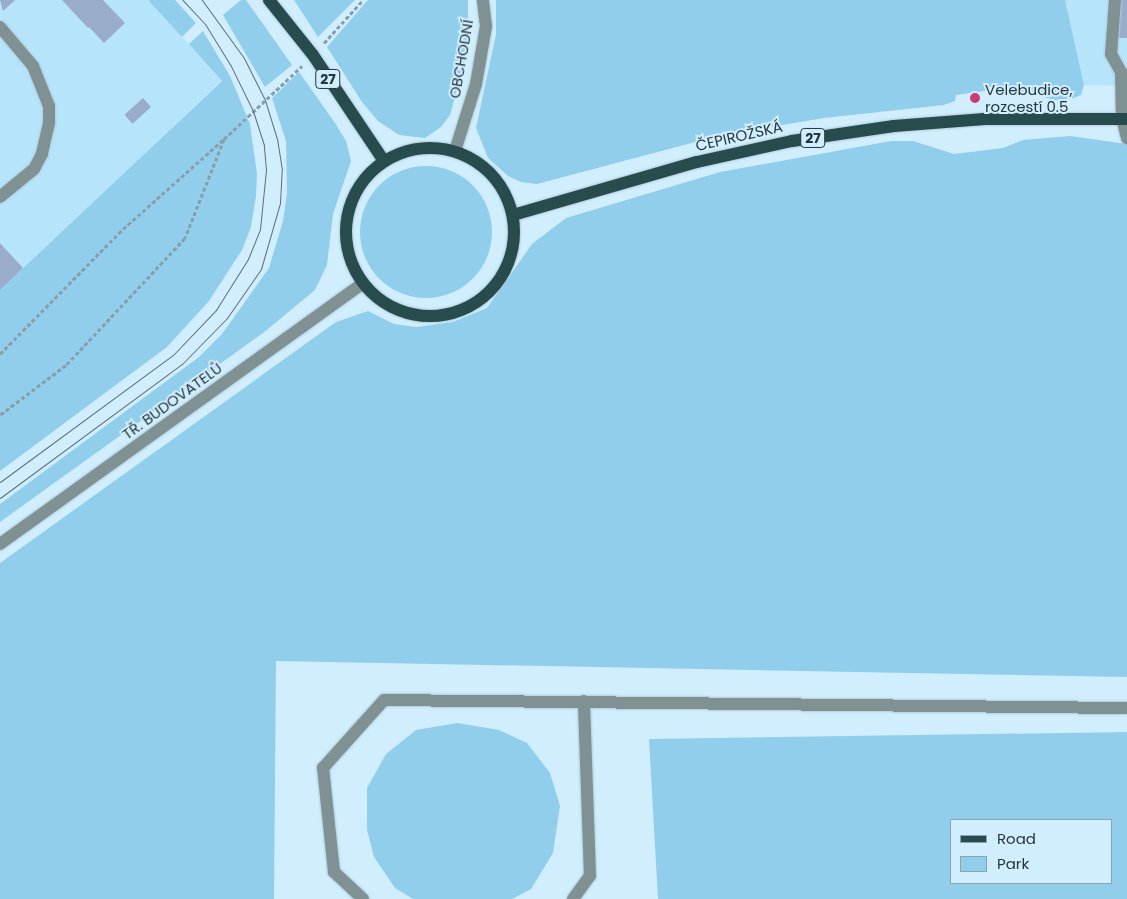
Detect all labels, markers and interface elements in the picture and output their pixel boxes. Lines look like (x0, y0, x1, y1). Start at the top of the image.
street label: OBCHODNÍ (445, 18, 477, 100)
road number: 27 (314, 68, 342, 90)
place label: Velebudice, rozcestí 0.5 (985, 80, 1072, 115)
marker: Velebudice, rozcestí 0.5 (969, 92, 981, 104)
street label: ČEPIROŽSKÁ (694, 117, 784, 155)
road number: 27 (799, 126, 827, 150)
street label: TŘ. BUDOVATELŮ (119, 359, 225, 443)
legend (950, 819, 1112, 884)
text: Road (997, 828, 1036, 849)
text: Park (997, 853, 1029, 874)

